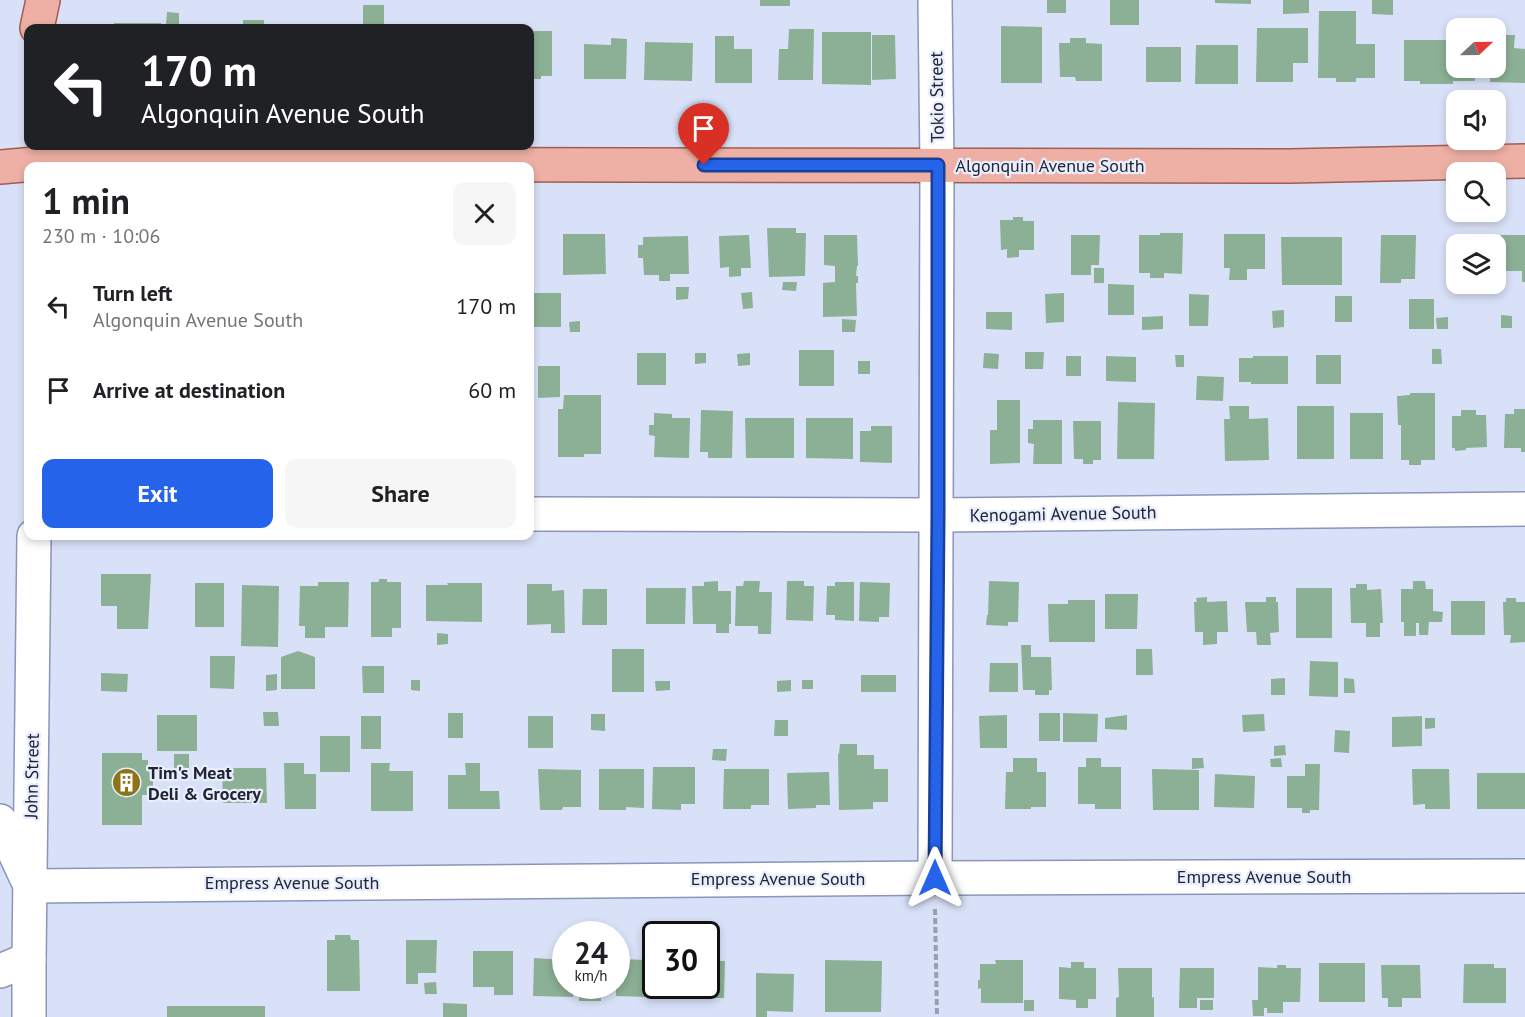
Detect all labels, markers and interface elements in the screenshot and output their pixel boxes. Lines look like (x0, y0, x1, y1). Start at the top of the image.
north arrow (1446, 18, 1506, 78)
map controls (1446, 18, 1506, 294)
text: 170 m (141, 43, 257, 98)
icon: left (42, 48, 120, 126)
street label: Tokio Street (924, 51, 949, 143)
button: sound (1446, 90, 1506, 150)
text: Algonquin Avenue South (141, 96, 425, 130)
pin (678, 103, 729, 165)
icon: arrive (687, 112, 720, 145)
street label: Algonquin Avenue South (955, 154, 1145, 177)
button: search (1446, 162, 1506, 222)
text: 1 min (42, 177, 130, 224)
button: close (453, 182, 516, 245)
text: 230 m · 10:06 (42, 223, 160, 249)
button: layers (1446, 234, 1506, 294)
text: Turn left (93, 279, 173, 307)
icon: left (42, 290, 75, 323)
text: 170 m (456, 292, 516, 320)
text: Algonquin Avenue South (93, 307, 303, 333)
icon: arrive (42, 374, 75, 407)
text: Arrive at destination (93, 376, 285, 404)
text: 60 m (468, 376, 516, 404)
button: Exit (42, 459, 273, 528)
button: Share (285, 459, 516, 528)
street label: Kenogami Avenue South (969, 500, 1157, 527)
street label: John Street (19, 733, 44, 820)
place label: Tim's Meat Deli & Grocery (148, 761, 261, 805)
building icon: Tim's Meat Deli & Grocery (111, 767, 143, 799)
position arrow (903, 846, 967, 910)
street label: Empress Avenue South (1177, 865, 1351, 888)
street label: Empress Avenue South (691, 867, 865, 890)
street label: Empress Avenue South (205, 871, 379, 894)
speed limit sign: 30 (642, 921, 720, 999)
text: 24 (574, 933, 608, 972)
text: km/h (575, 966, 607, 985)

